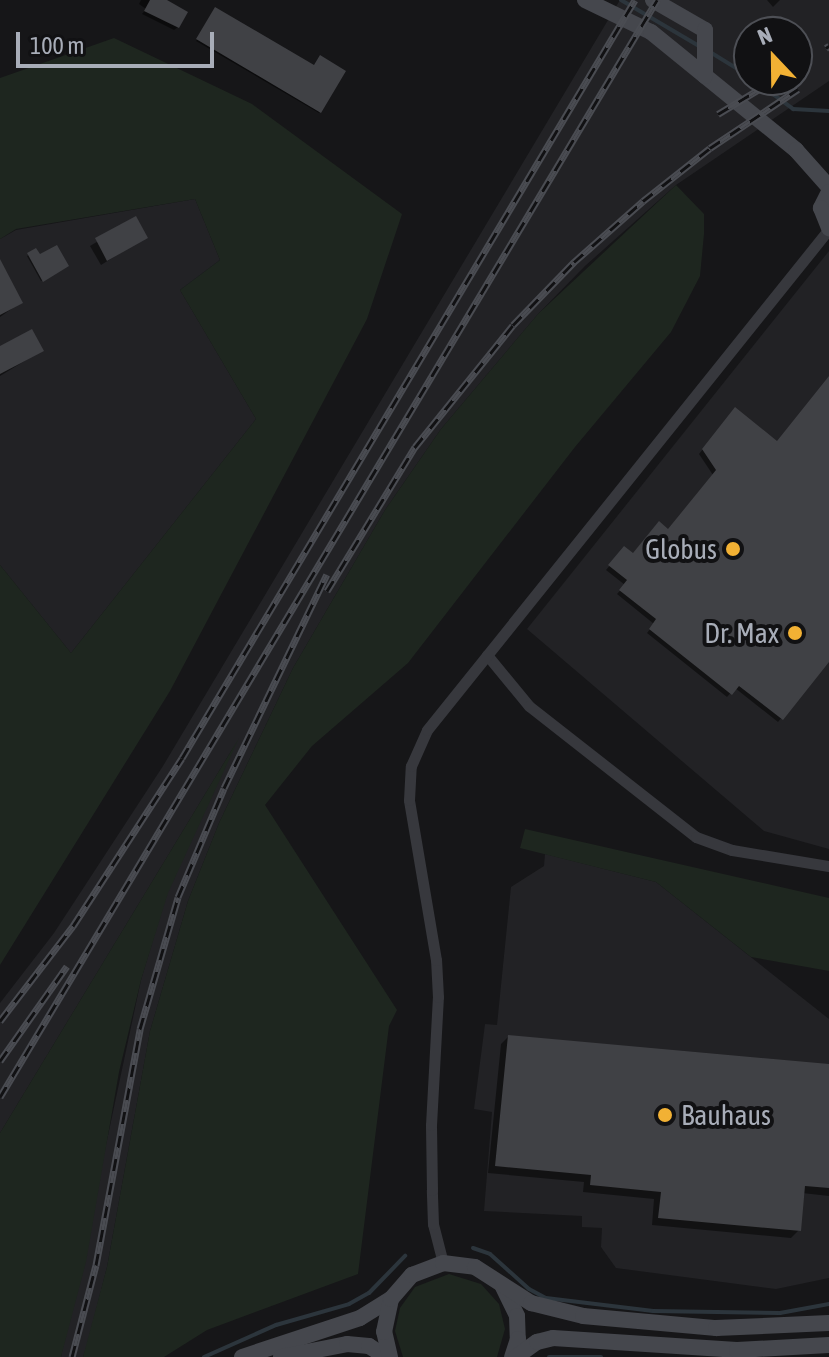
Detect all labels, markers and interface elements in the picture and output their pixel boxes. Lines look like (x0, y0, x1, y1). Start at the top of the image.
scale bar (20, 16, 218, 66)
north arrow (733, 16, 813, 96)
text: N (754, 21, 776, 50)
text: 100 m (30, 32, 84, 59)
place label: Globus (645, 532, 717, 566)
marker: Globus (724, 540, 742, 558)
place label: Dr. Max (704, 616, 779, 650)
marker: Dr. Max (786, 624, 804, 642)
place label: Bauhaus (681, 1098, 771, 1132)
marker: Bauhaus (656, 1106, 674, 1124)

